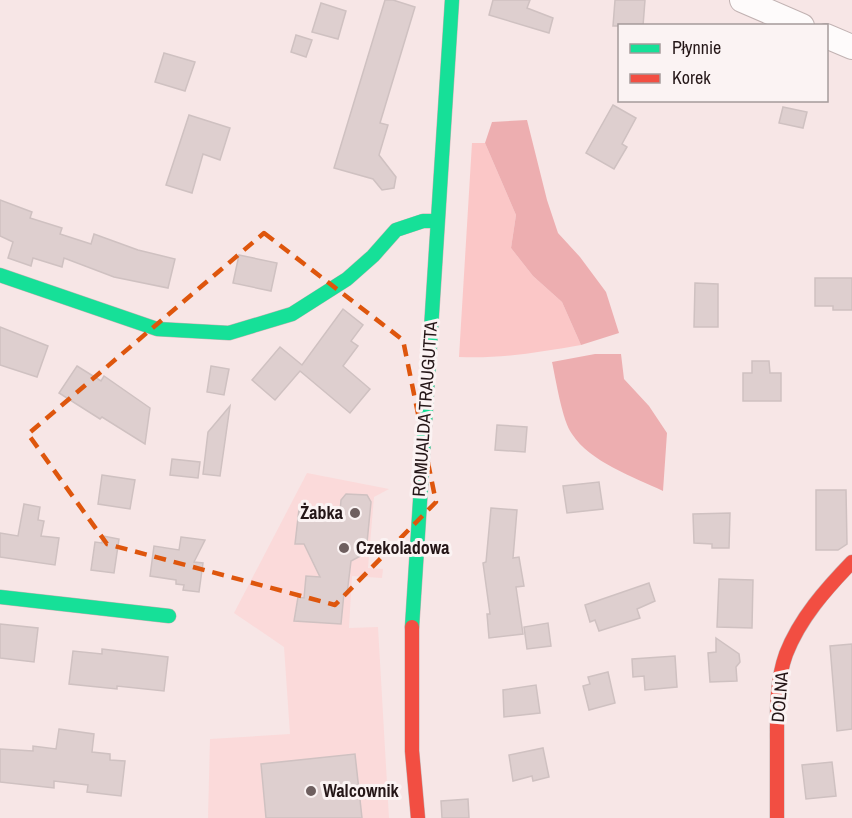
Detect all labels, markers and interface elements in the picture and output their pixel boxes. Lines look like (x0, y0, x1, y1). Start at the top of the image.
legend (618, 24, 828, 102)
text: Płynnie (672, 35, 721, 60)
text: Korek (672, 65, 711, 90)
street label: ROMUALDA TRAUGUTTA (406, 320, 443, 498)
place label: Żabka (300, 500, 344, 525)
marker: Żabka (348, 506, 362, 520)
place label: Czekoladowa (356, 535, 450, 560)
marker: Czekoladowa (337, 541, 351, 555)
street label: DOLNA (765, 670, 794, 723)
place label: Walcownik (323, 778, 400, 803)
marker: Walcownik (304, 784, 318, 798)

